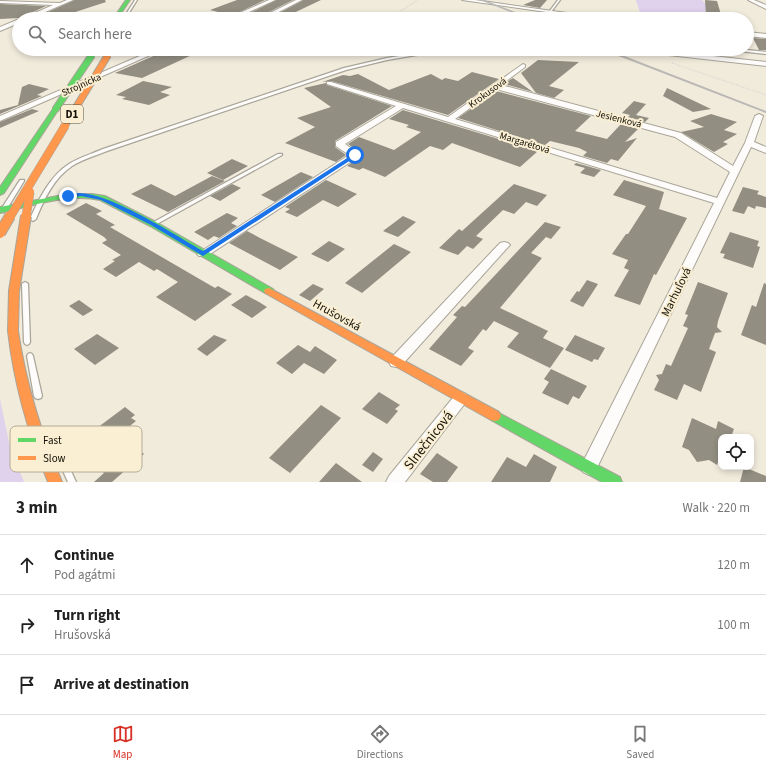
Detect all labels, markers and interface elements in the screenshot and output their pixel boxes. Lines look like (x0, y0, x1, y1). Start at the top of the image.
search box (12, 12, 754, 56)
icon: search (26, 23, 48, 45)
text: Search here (58, 24, 132, 45)
street label: Strojnícka (59, 70, 103, 100)
street label: Krokusová (466, 74, 509, 111)
road number: D1 (61, 105, 83, 123)
street label: Jesienková (595, 107, 643, 131)
street label: Margarétová (498, 129, 552, 157)
route start (346, 146, 364, 164)
route end (59, 187, 77, 205)
street label: Marhuľová (657, 265, 696, 320)
street label: Hrušovská (310, 295, 364, 336)
street label: Slnečnicová (399, 407, 458, 474)
legend (10, 426, 142, 472)
text: Fast (43, 433, 62, 448)
map controls (718, 434, 754, 470)
button: locate (718, 434, 754, 470)
text: Slow (43, 451, 66, 466)
text: 3 min (16, 496, 57, 520)
text: Walk · 220 m (682, 499, 750, 517)
text: Continue (54, 545, 114, 566)
icon: ahead (16, 554, 38, 576)
text: 120 m (717, 556, 750, 574)
text: Pod agátmi (54, 566, 116, 584)
text: Turn right (54, 605, 120, 626)
icon: right (16, 614, 38, 636)
text: 100 m (717, 616, 750, 634)
text: Hrušovská (54, 626, 111, 644)
icon: arrive (16, 674, 38, 696)
text: Arrive at destination (54, 674, 189, 695)
tab: Map (112, 723, 134, 762)
tab: Directions (357, 723, 403, 762)
tab: Saved (626, 723, 654, 762)

